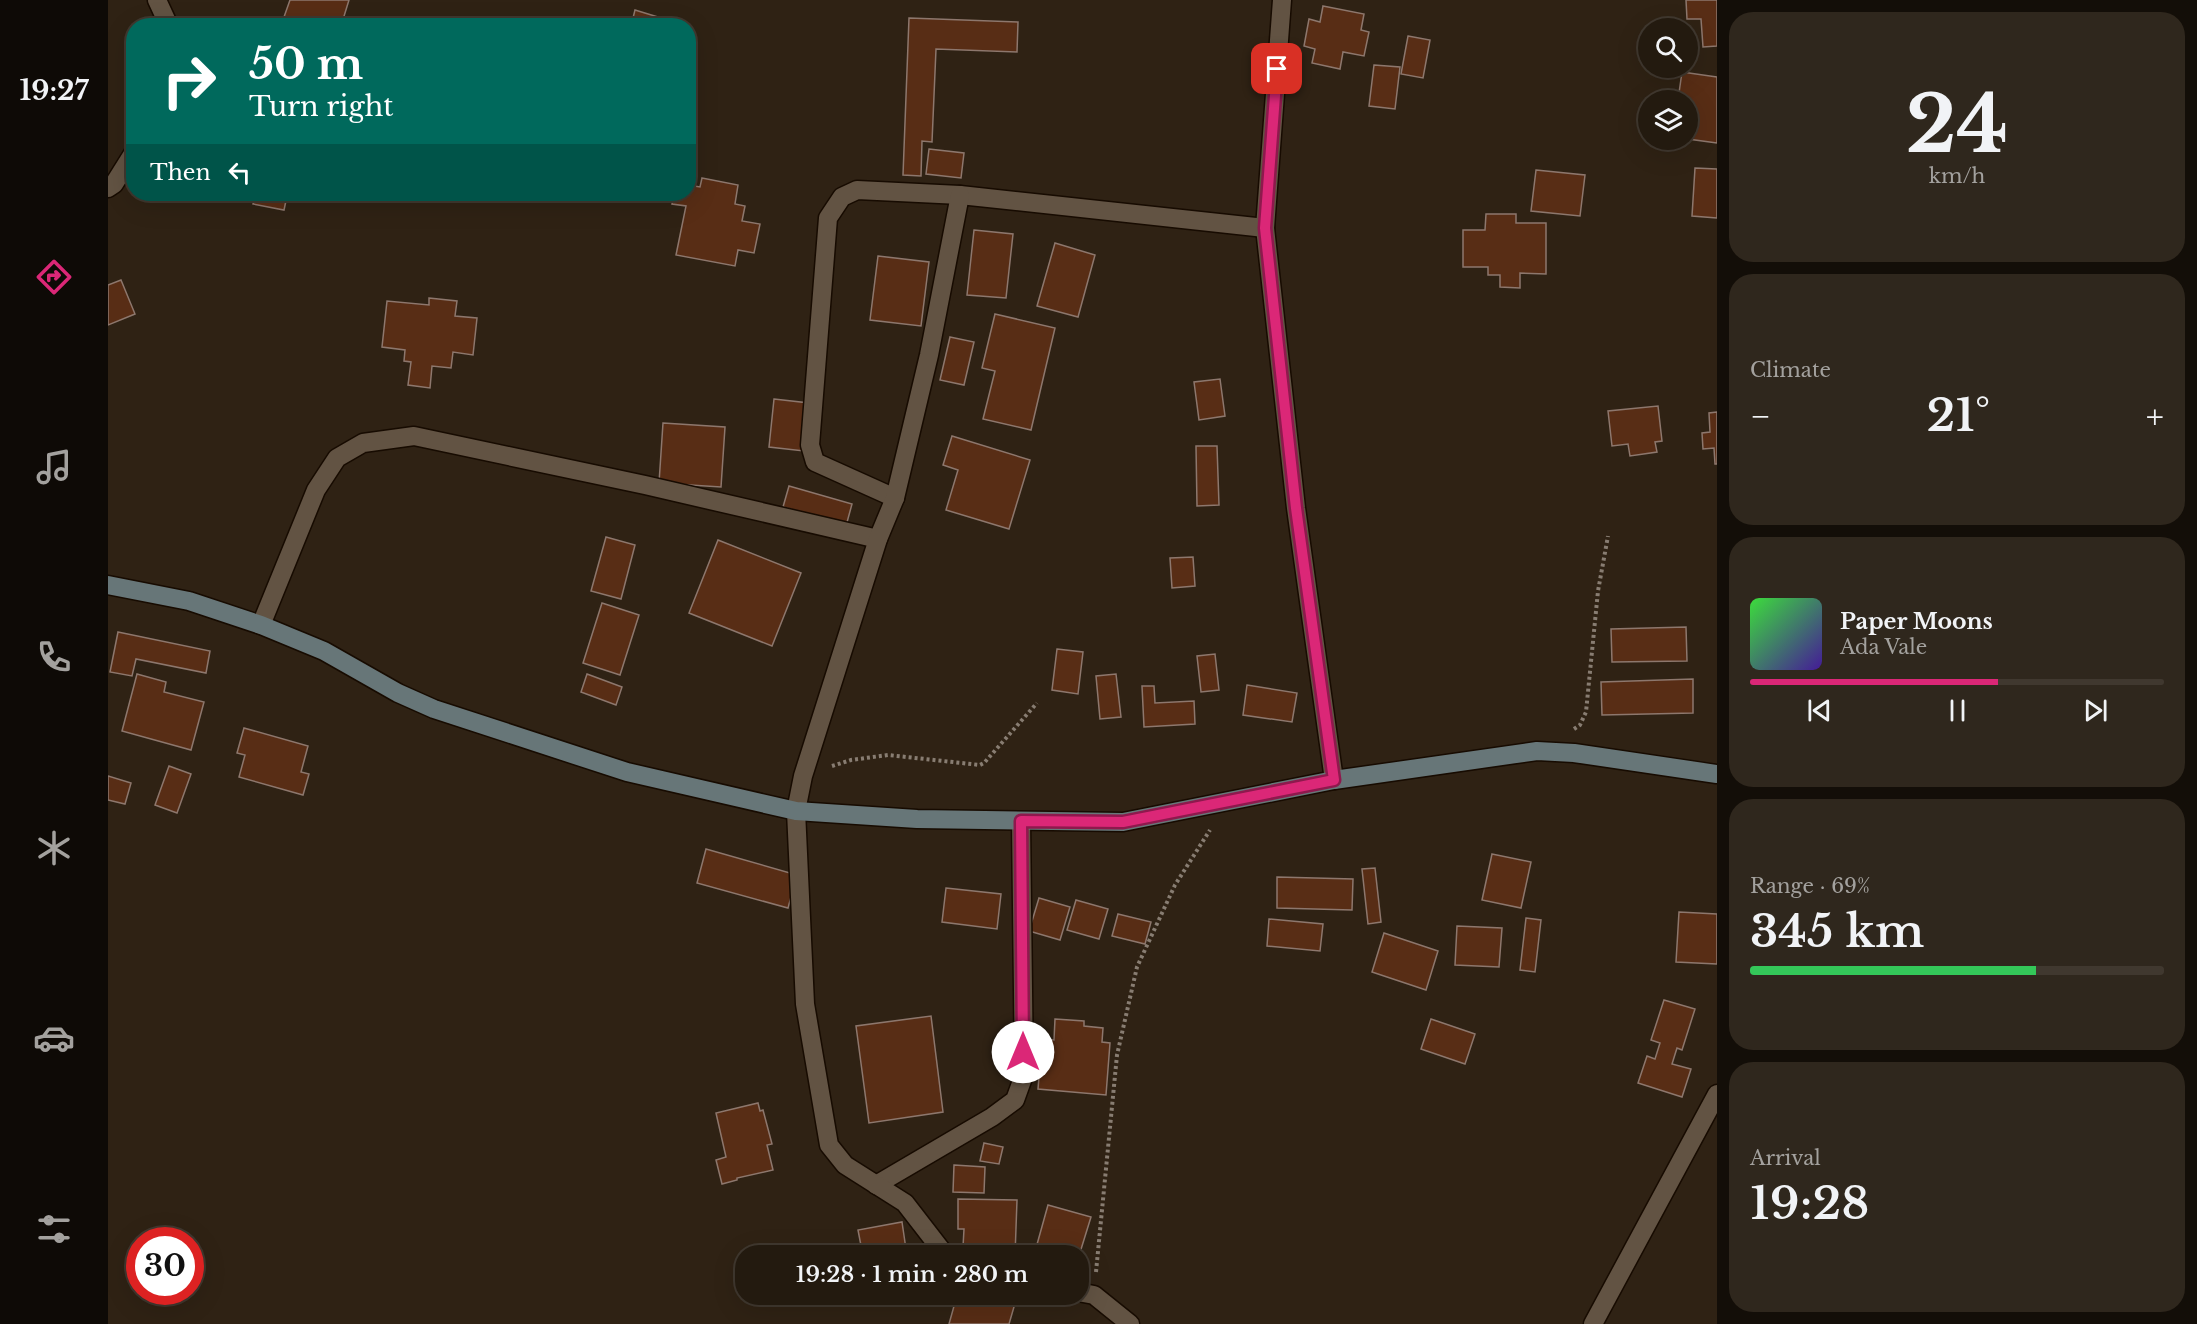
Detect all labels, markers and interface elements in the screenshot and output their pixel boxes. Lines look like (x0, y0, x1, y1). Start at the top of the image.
map controls (1638, 18, 1698, 150)
button: search (1638, 18, 1698, 78)
text: 50 m (249, 38, 363, 90)
icon: right (150, 42, 228, 120)
pin (1251, 43, 1302, 94)
icon: arrive (1260, 52, 1293, 85)
text: 19:27 (19, 74, 89, 107)
text: 24 (1906, 76, 2008, 173)
text: Turn right (249, 90, 393, 123)
button: layers (1638, 90, 1698, 150)
icon: left (223, 156, 256, 189)
text: Then (150, 159, 211, 186)
text: km/h (1929, 164, 1985, 188)
icon: directions (33, 256, 75, 298)
text: Climate (1750, 358, 1831, 382)
text: 21° (1927, 387, 1990, 443)
text: − (1750, 396, 1771, 437)
text: + (2146, 396, 2164, 437)
icon: music (33, 446, 75, 488)
text: Paper Moons (1840, 608, 1993, 635)
text: Ada Vale (1840, 635, 1927, 659)
icon: phone (33, 636, 75, 678)
icon: previous (1803, 694, 1836, 727)
icon: pause (1941, 694, 1974, 727)
icon: next (2079, 694, 2112, 727)
icon: climate (33, 827, 75, 869)
text: Range · 69% (1750, 874, 1870, 898)
text: 345 km (1750, 903, 1924, 959)
icon: car (33, 1017, 75, 1059)
position arrow (991, 1020, 1055, 1084)
text: Arrival (1750, 1146, 1821, 1170)
text: 19:28 (1750, 1175, 1869, 1231)
icon: filters (33, 1208, 75, 1250)
speed limit sign: 30 (126, 1227, 204, 1305)
text: 19:28 · 1 min · 280 m (796, 1261, 1028, 1288)

